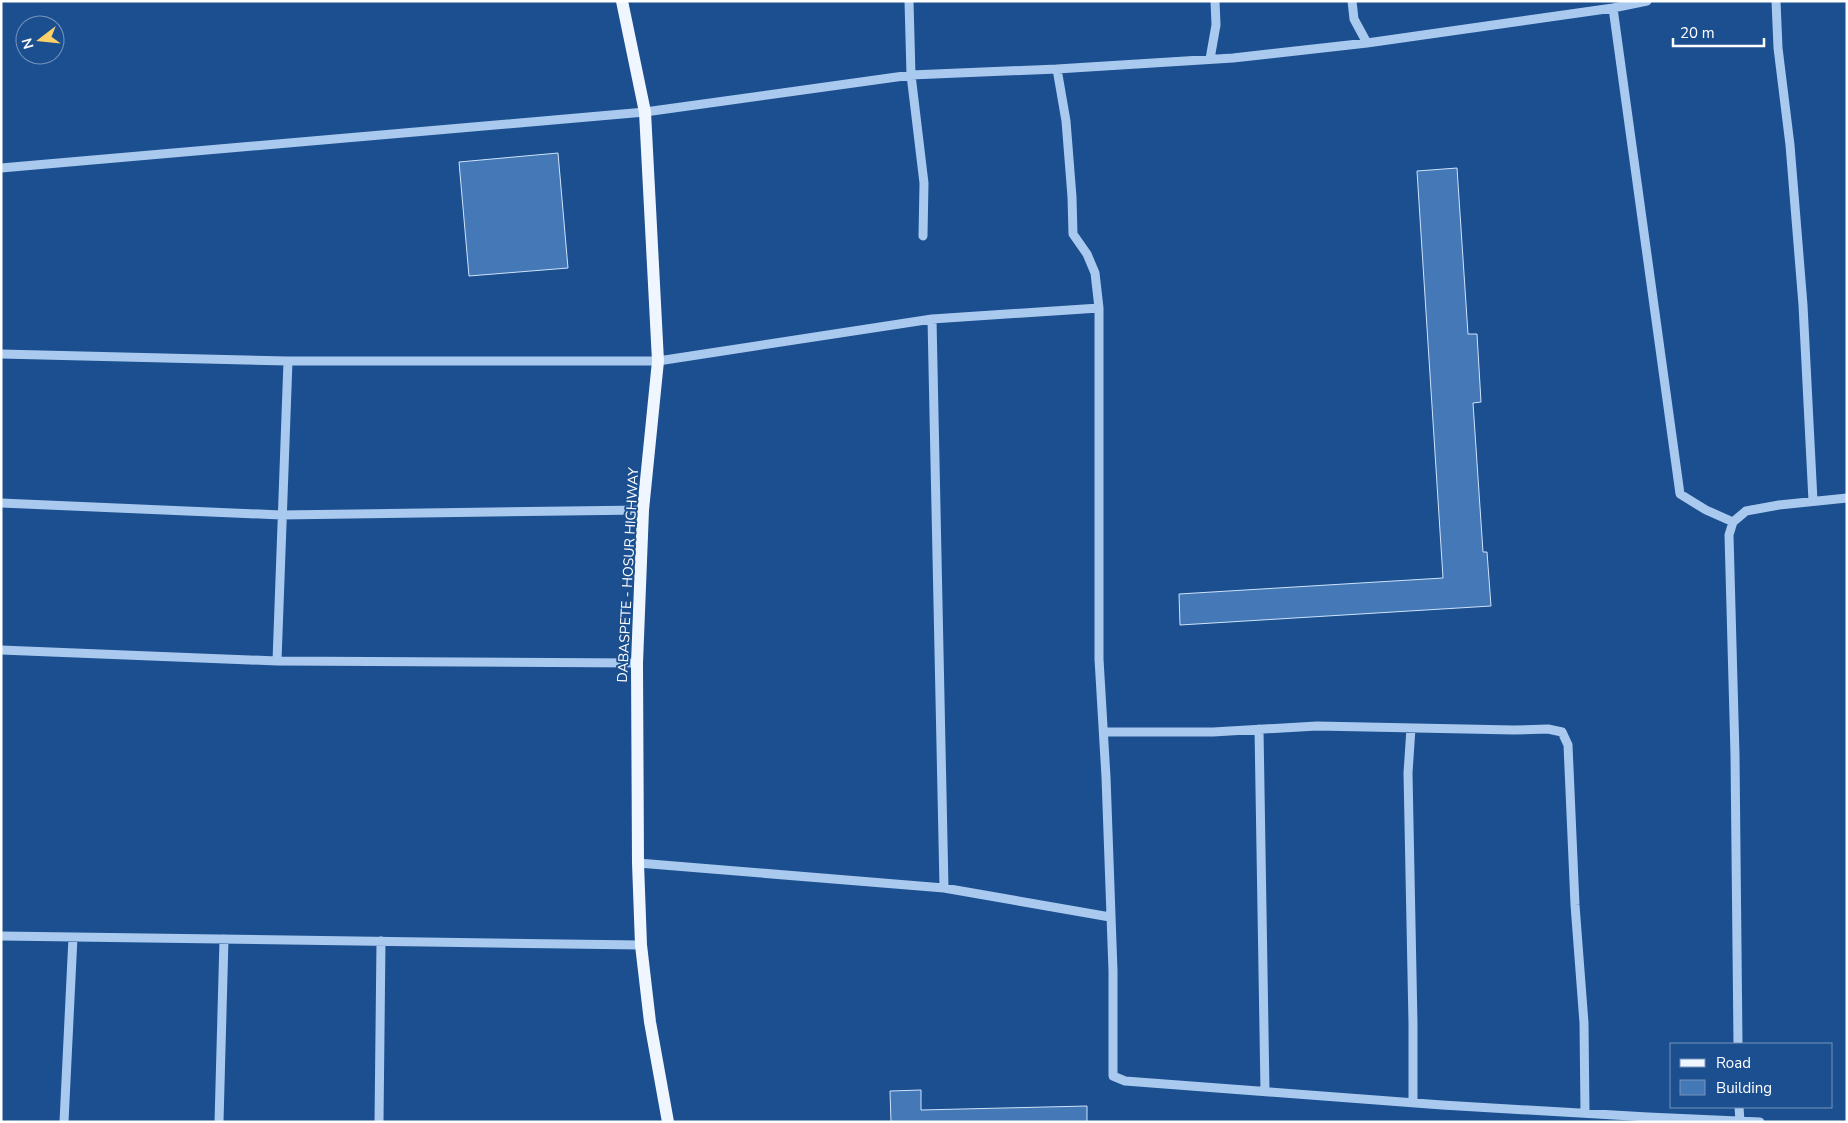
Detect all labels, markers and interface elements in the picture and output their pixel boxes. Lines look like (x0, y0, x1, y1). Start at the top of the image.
north arrow (15, 15, 65, 65)
scale bar (1673, 15, 1764, 47)
text: 20 m (1680, 23, 1715, 43)
text: N (17, 36, 39, 51)
street label: DABASPETE - HOSUR HIGHWAY (613, 466, 643, 683)
legend (1670, 1043, 1833, 1108)
text: Road (1716, 1053, 1751, 1073)
text: Building (1716, 1078, 1772, 1098)

